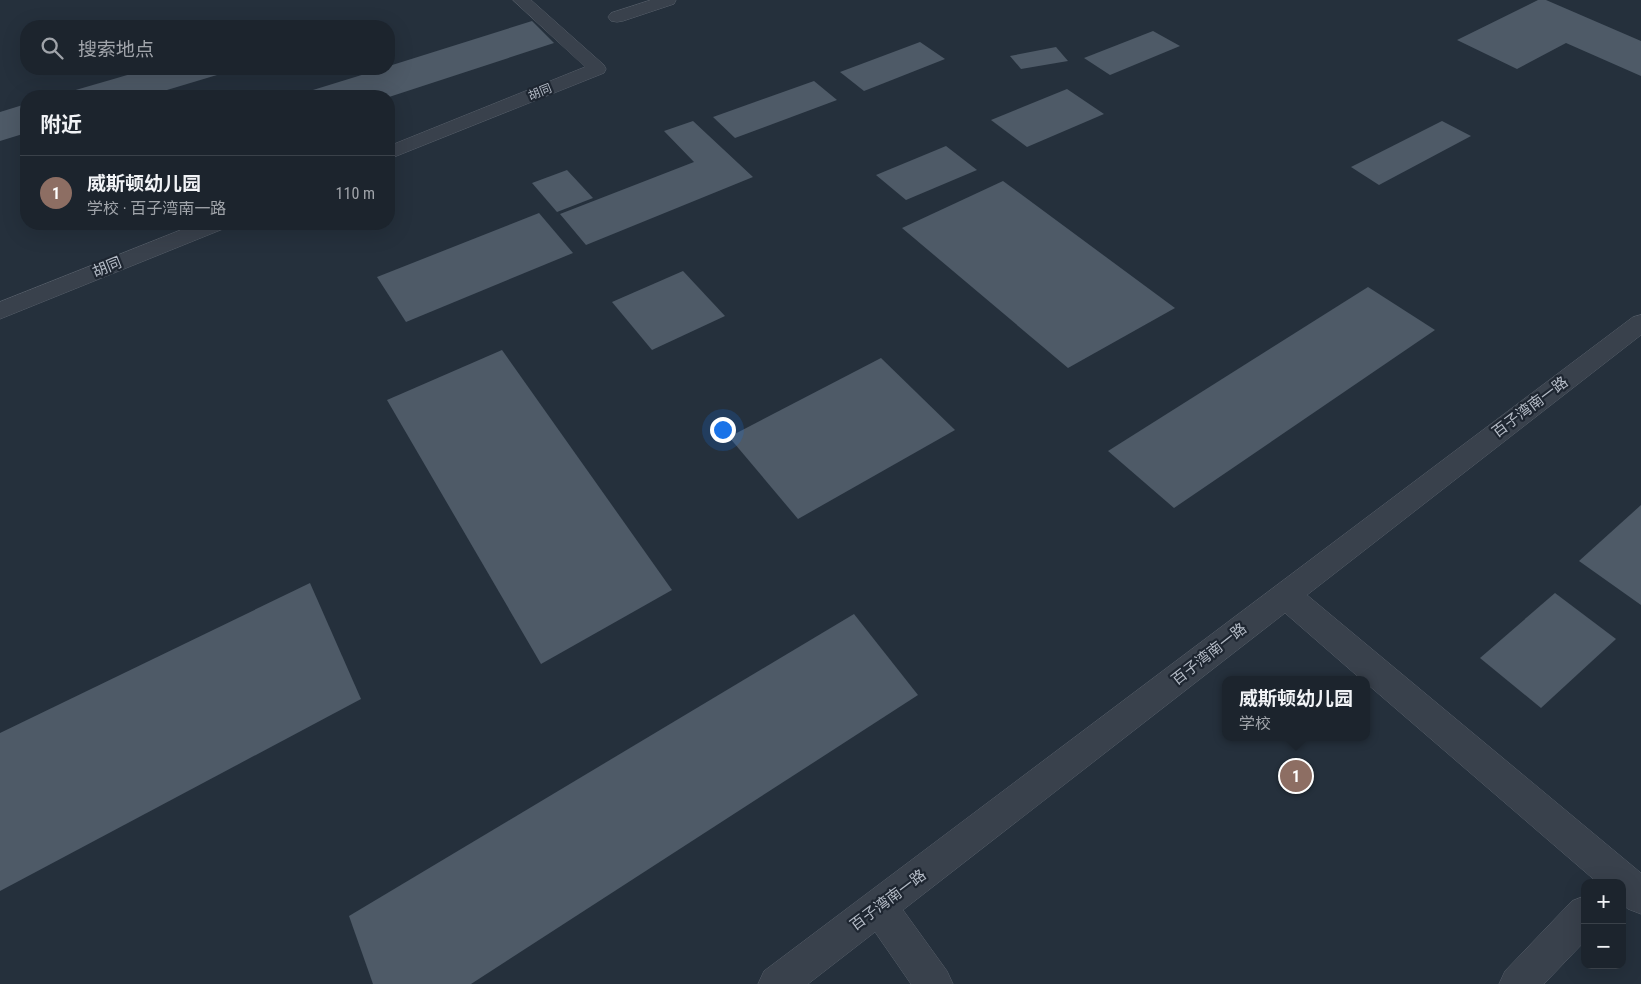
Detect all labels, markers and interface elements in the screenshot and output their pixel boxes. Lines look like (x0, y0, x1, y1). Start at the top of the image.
search box (20, 20, 395, 75)
icon: search (38, 34, 66, 62)
text: 搜索地点 (78, 38, 154, 61)
street label: 胡同 (526, 81, 554, 103)
text: 附近 (40, 113, 82, 137)
text: 威斯顿幼儿园 (87, 172, 201, 195)
text: 1 (52, 184, 60, 203)
text: 110 m (336, 184, 375, 203)
text: 学校 · 百子湾南一路 (87, 199, 226, 218)
street label: 胡同 (90, 253, 124, 281)
street label: 百子湾南一路 (1489, 373, 1571, 441)
your location (710, 417, 736, 443)
street label: 百子湾南一路 (1168, 619, 1250, 689)
popup (1222, 676, 1370, 741)
text: 威斯顿幼儿园 (1239, 687, 1353, 710)
text: 学校 (1239, 714, 1271, 733)
pin: 1 (1280, 757, 1312, 795)
street label: 百子湾南一路 (847, 866, 929, 934)
map controls (1581, 879, 1626, 969)
button: + (1581, 879, 1626, 924)
button: − (1581, 924, 1626, 969)

